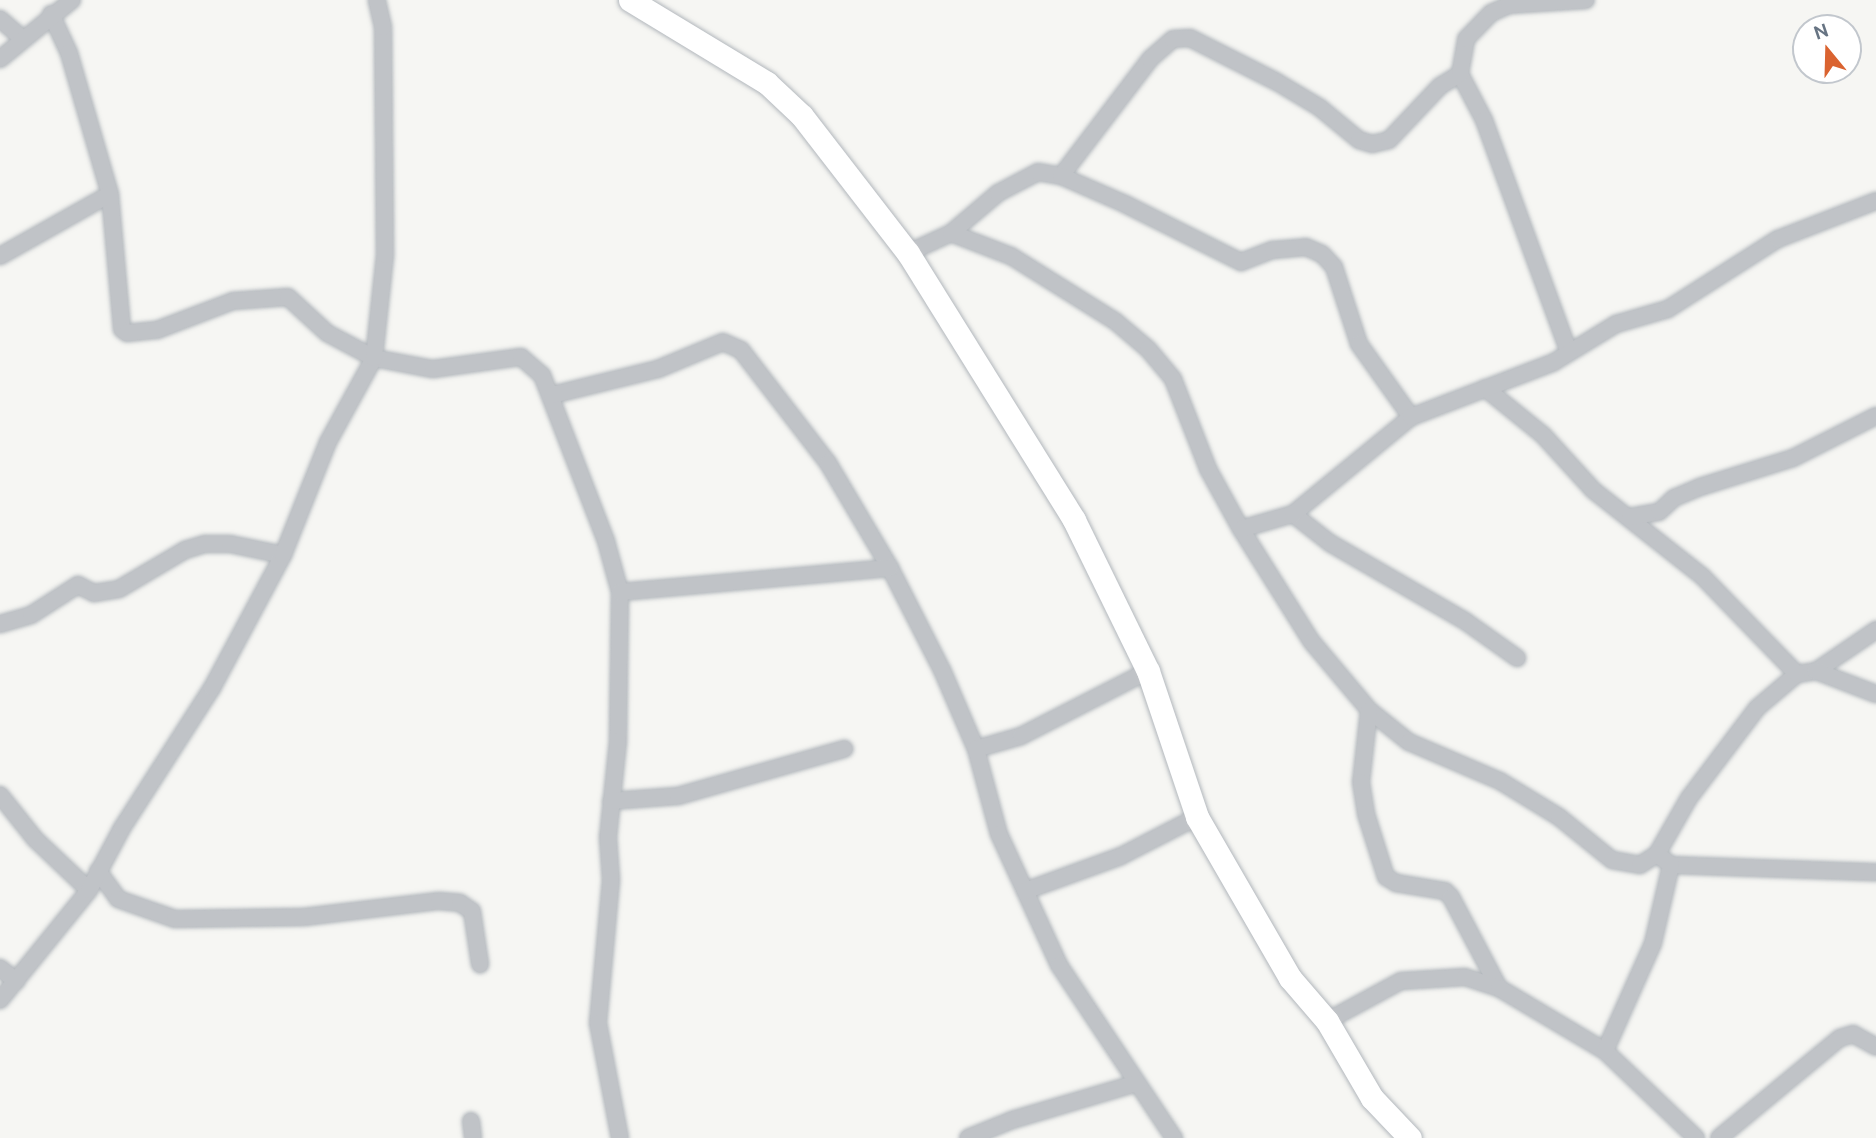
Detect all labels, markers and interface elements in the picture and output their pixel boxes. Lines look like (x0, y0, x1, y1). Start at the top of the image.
north arrow (1792, 14, 1862, 84)
text: N (1811, 18, 1831, 44)

